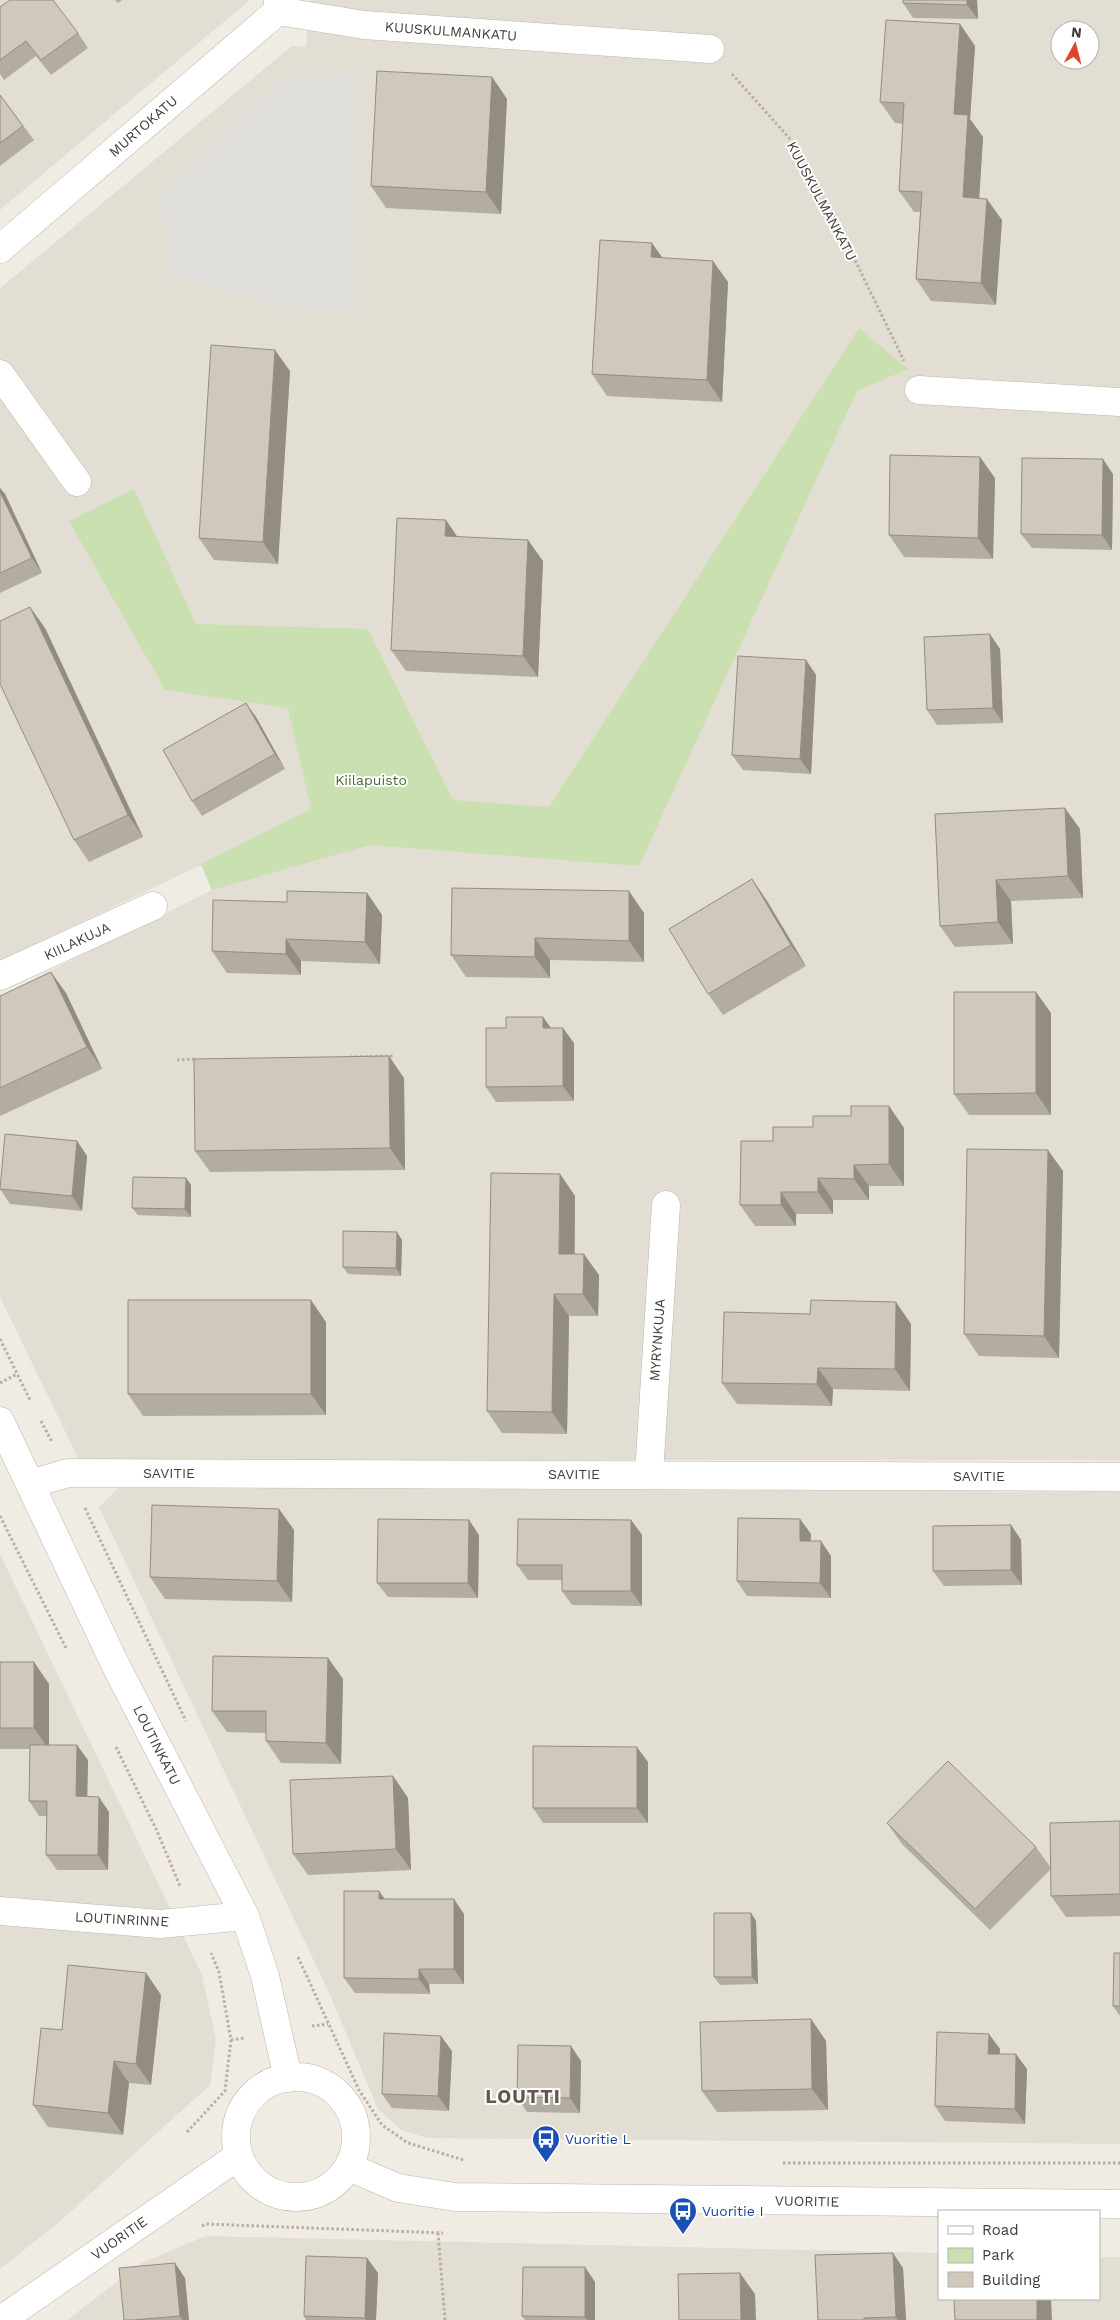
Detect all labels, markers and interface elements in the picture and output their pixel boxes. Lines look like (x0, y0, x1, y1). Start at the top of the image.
street label: KUUSKULMANKATU (384, 18, 518, 44)
north arrow (1050, 20, 1100, 70)
text: N (1070, 24, 1083, 41)
street label: MURTOKATU (106, 92, 180, 160)
street label: KUUSKULMANKATU (784, 139, 860, 263)
park label: Kiilapuisto (335, 772, 407, 788)
street label: KIILAKUJA (41, 919, 113, 963)
street label: MYRYNKUJA (646, 1298, 668, 1382)
street label: SAVITIE (143, 1465, 195, 1481)
street label: SAVITIE (548, 1466, 600, 1482)
street label: SAVITIE (953, 1468, 1005, 1484)
street label: LOUTINKATU (130, 1703, 184, 1787)
street label: LOUTINRINNE (75, 1909, 170, 1929)
district label: LOUTTI (485, 2085, 561, 2108)
bus stop icon: Vuoritie L (531, 2124, 561, 2163)
place label: Vuoritie L (565, 2131, 631, 2147)
street label: VUORITIE (775, 2192, 839, 2210)
bus stop icon: Vuoritie I (668, 2196, 698, 2235)
place label: Vuoritie I (702, 2203, 764, 2219)
legend (938, 2210, 1100, 2300)
street label: VUORITIE (88, 2213, 150, 2263)
text: Road (982, 2221, 1019, 2239)
text: Park (982, 2246, 1015, 2264)
text: Building (982, 2271, 1040, 2289)

